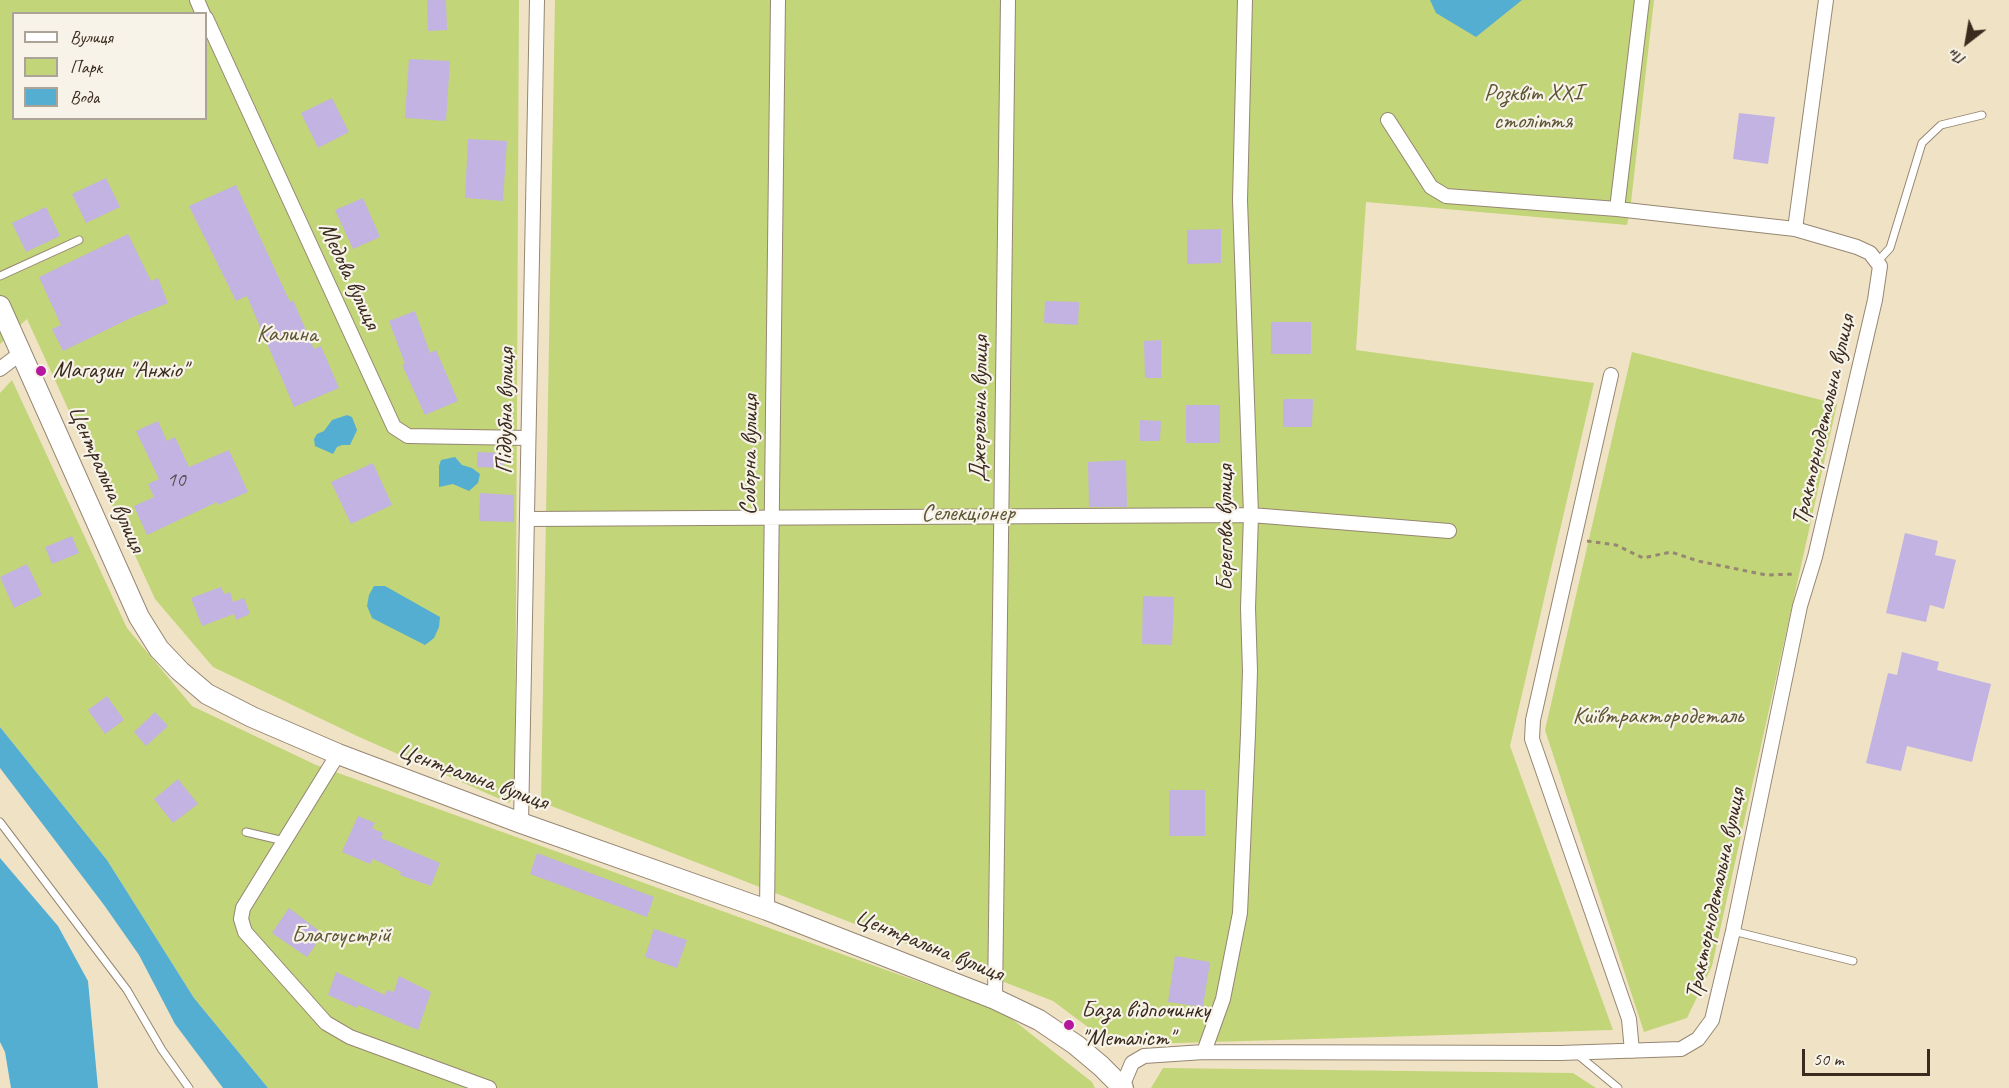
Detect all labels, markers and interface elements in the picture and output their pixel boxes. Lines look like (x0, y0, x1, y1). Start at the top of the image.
legend (12, 12, 207, 120)
north arrow (1937, 12, 1997, 72)
text: Вулиця (70, 26, 113, 48)
text: Пн (1945, 45, 1970, 70)
text: Парк (70, 56, 102, 78)
park label: Розквіт XXI століття (1484, 80, 1582, 136)
text: Вода (70, 86, 99, 108)
street label: Медова вулиця (312, 218, 386, 334)
street label: Тракторнодетальна вулиця (1786, 312, 1862, 528)
park label: Калина (257, 321, 317, 349)
street label: Джерельна вулиця (964, 335, 996, 483)
street label: Піддубна вулиця (490, 348, 522, 474)
place label: Магазин "Анжіо" (53, 357, 187, 385)
marker: Магазин "Анжіо" (34, 364, 48, 378)
street label: Соборна вулиця (735, 394, 765, 516)
street label: Центральна вулиця (61, 401, 151, 557)
street label: Берегова вулиця (1212, 465, 1240, 591)
house number: 10 (167, 467, 185, 493)
park label: Селекціонер (921, 500, 1015, 528)
park label: Київтрактородеталь (1572, 703, 1744, 731)
street label: Центральна вулиця (394, 736, 552, 818)
street label: Тракторнодетальна вулиця (1680, 786, 1752, 1002)
street label: Центральна вулиця (850, 903, 1008, 989)
park label: Благоустрій (291, 922, 391, 950)
place label: База відпочинку "Металіст" (1081, 997, 1210, 1053)
marker: База відпочинку "Металіст" (1062, 1018, 1076, 1032)
scale bar (1805, 1037, 1932, 1075)
text: 50 m (1813, 1048, 1844, 1070)

